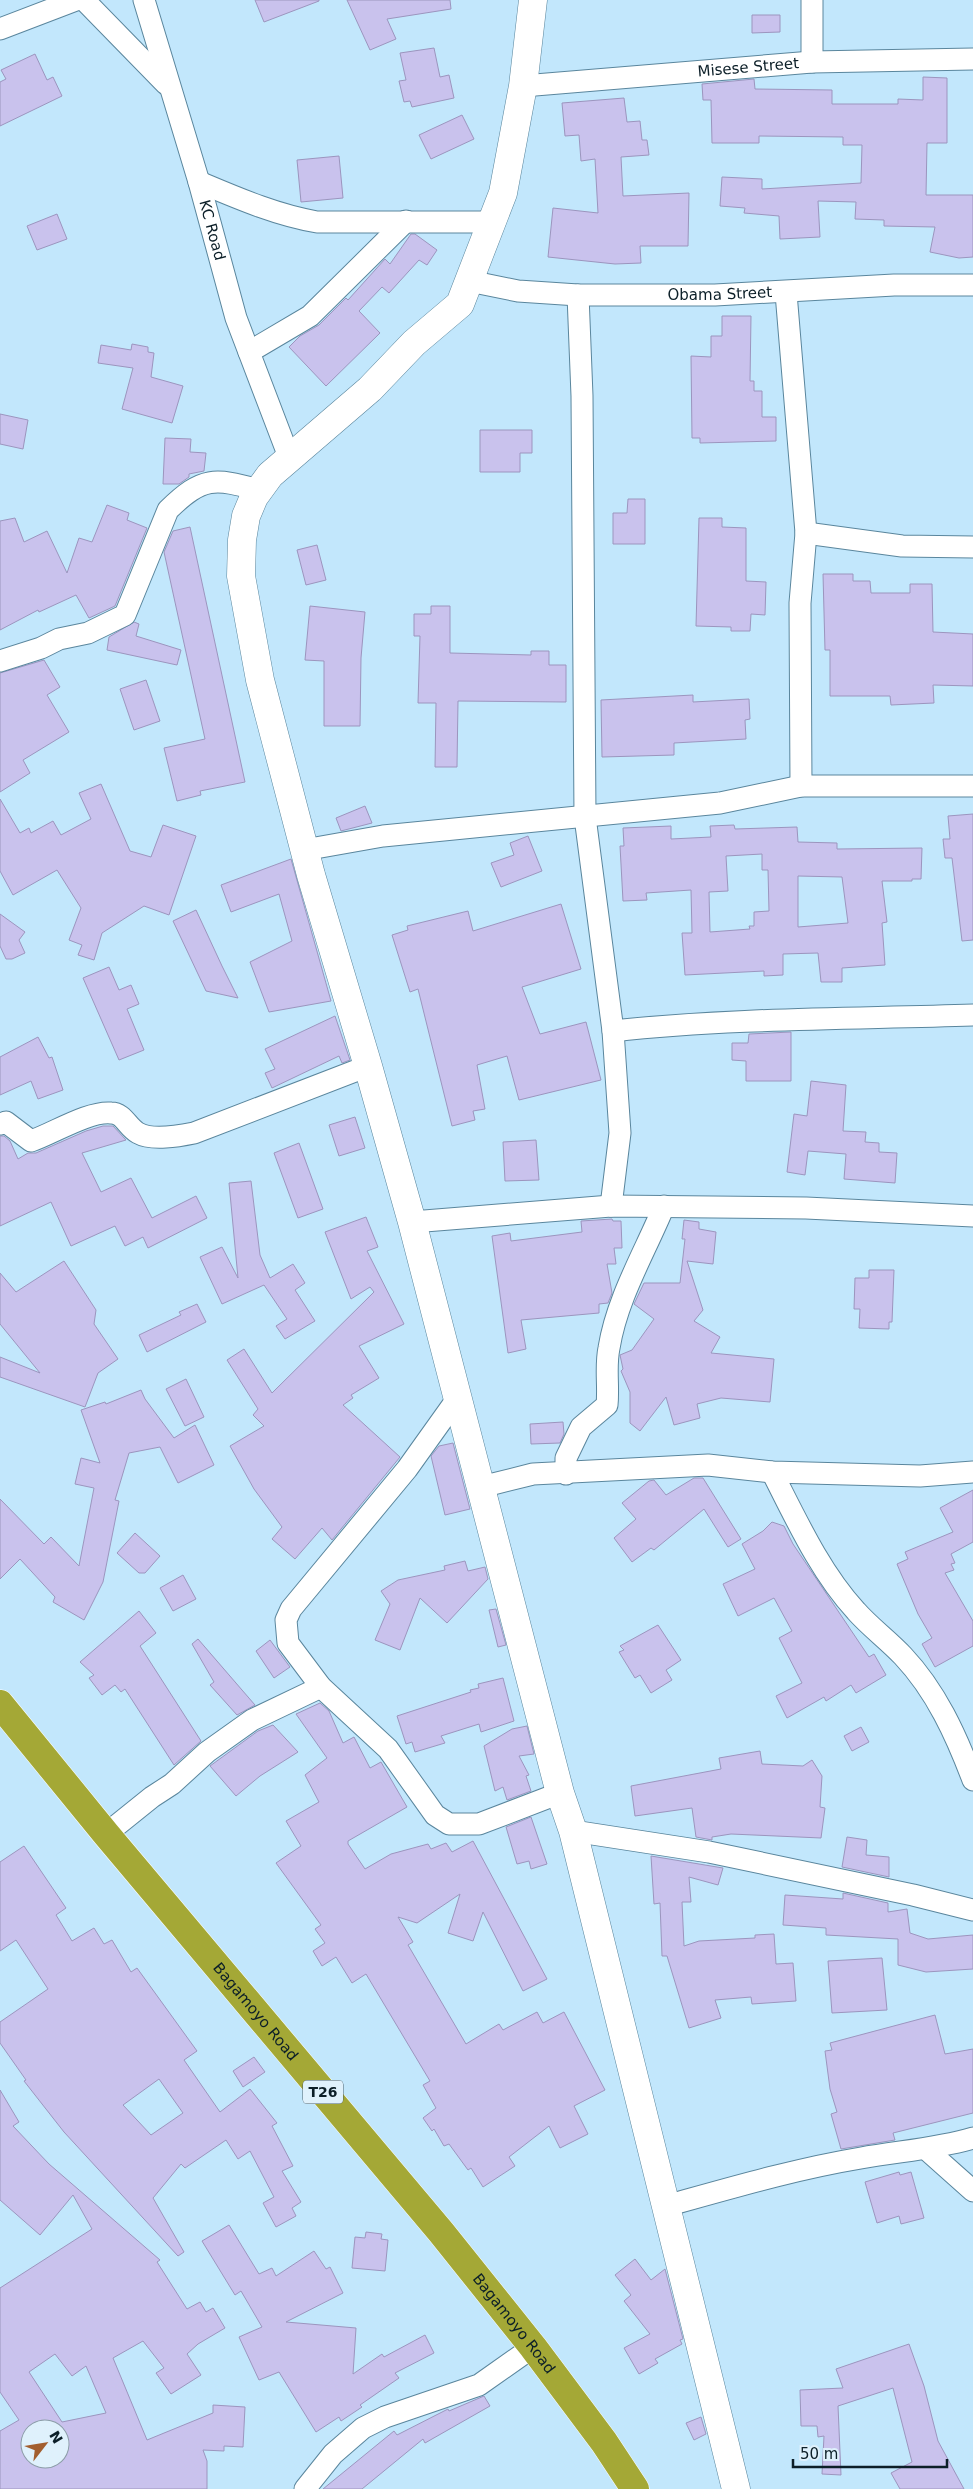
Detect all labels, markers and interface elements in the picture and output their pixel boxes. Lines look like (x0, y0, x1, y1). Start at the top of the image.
street label: Misese Street (697, 54, 800, 80)
street label: KC Road (195, 198, 229, 262)
street label: Obama Street (667, 283, 773, 304)
street label: Bagamoyo Road (209, 1959, 302, 2064)
road number: T26 (303, 2080, 343, 2104)
street label: Bagamoyo Road (469, 2270, 559, 2377)
north arrow (20, 2419, 70, 2469)
text: N (46, 2428, 66, 2446)
scale bar (793, 2436, 947, 2468)
text: 50 m (800, 2445, 838, 2463)

